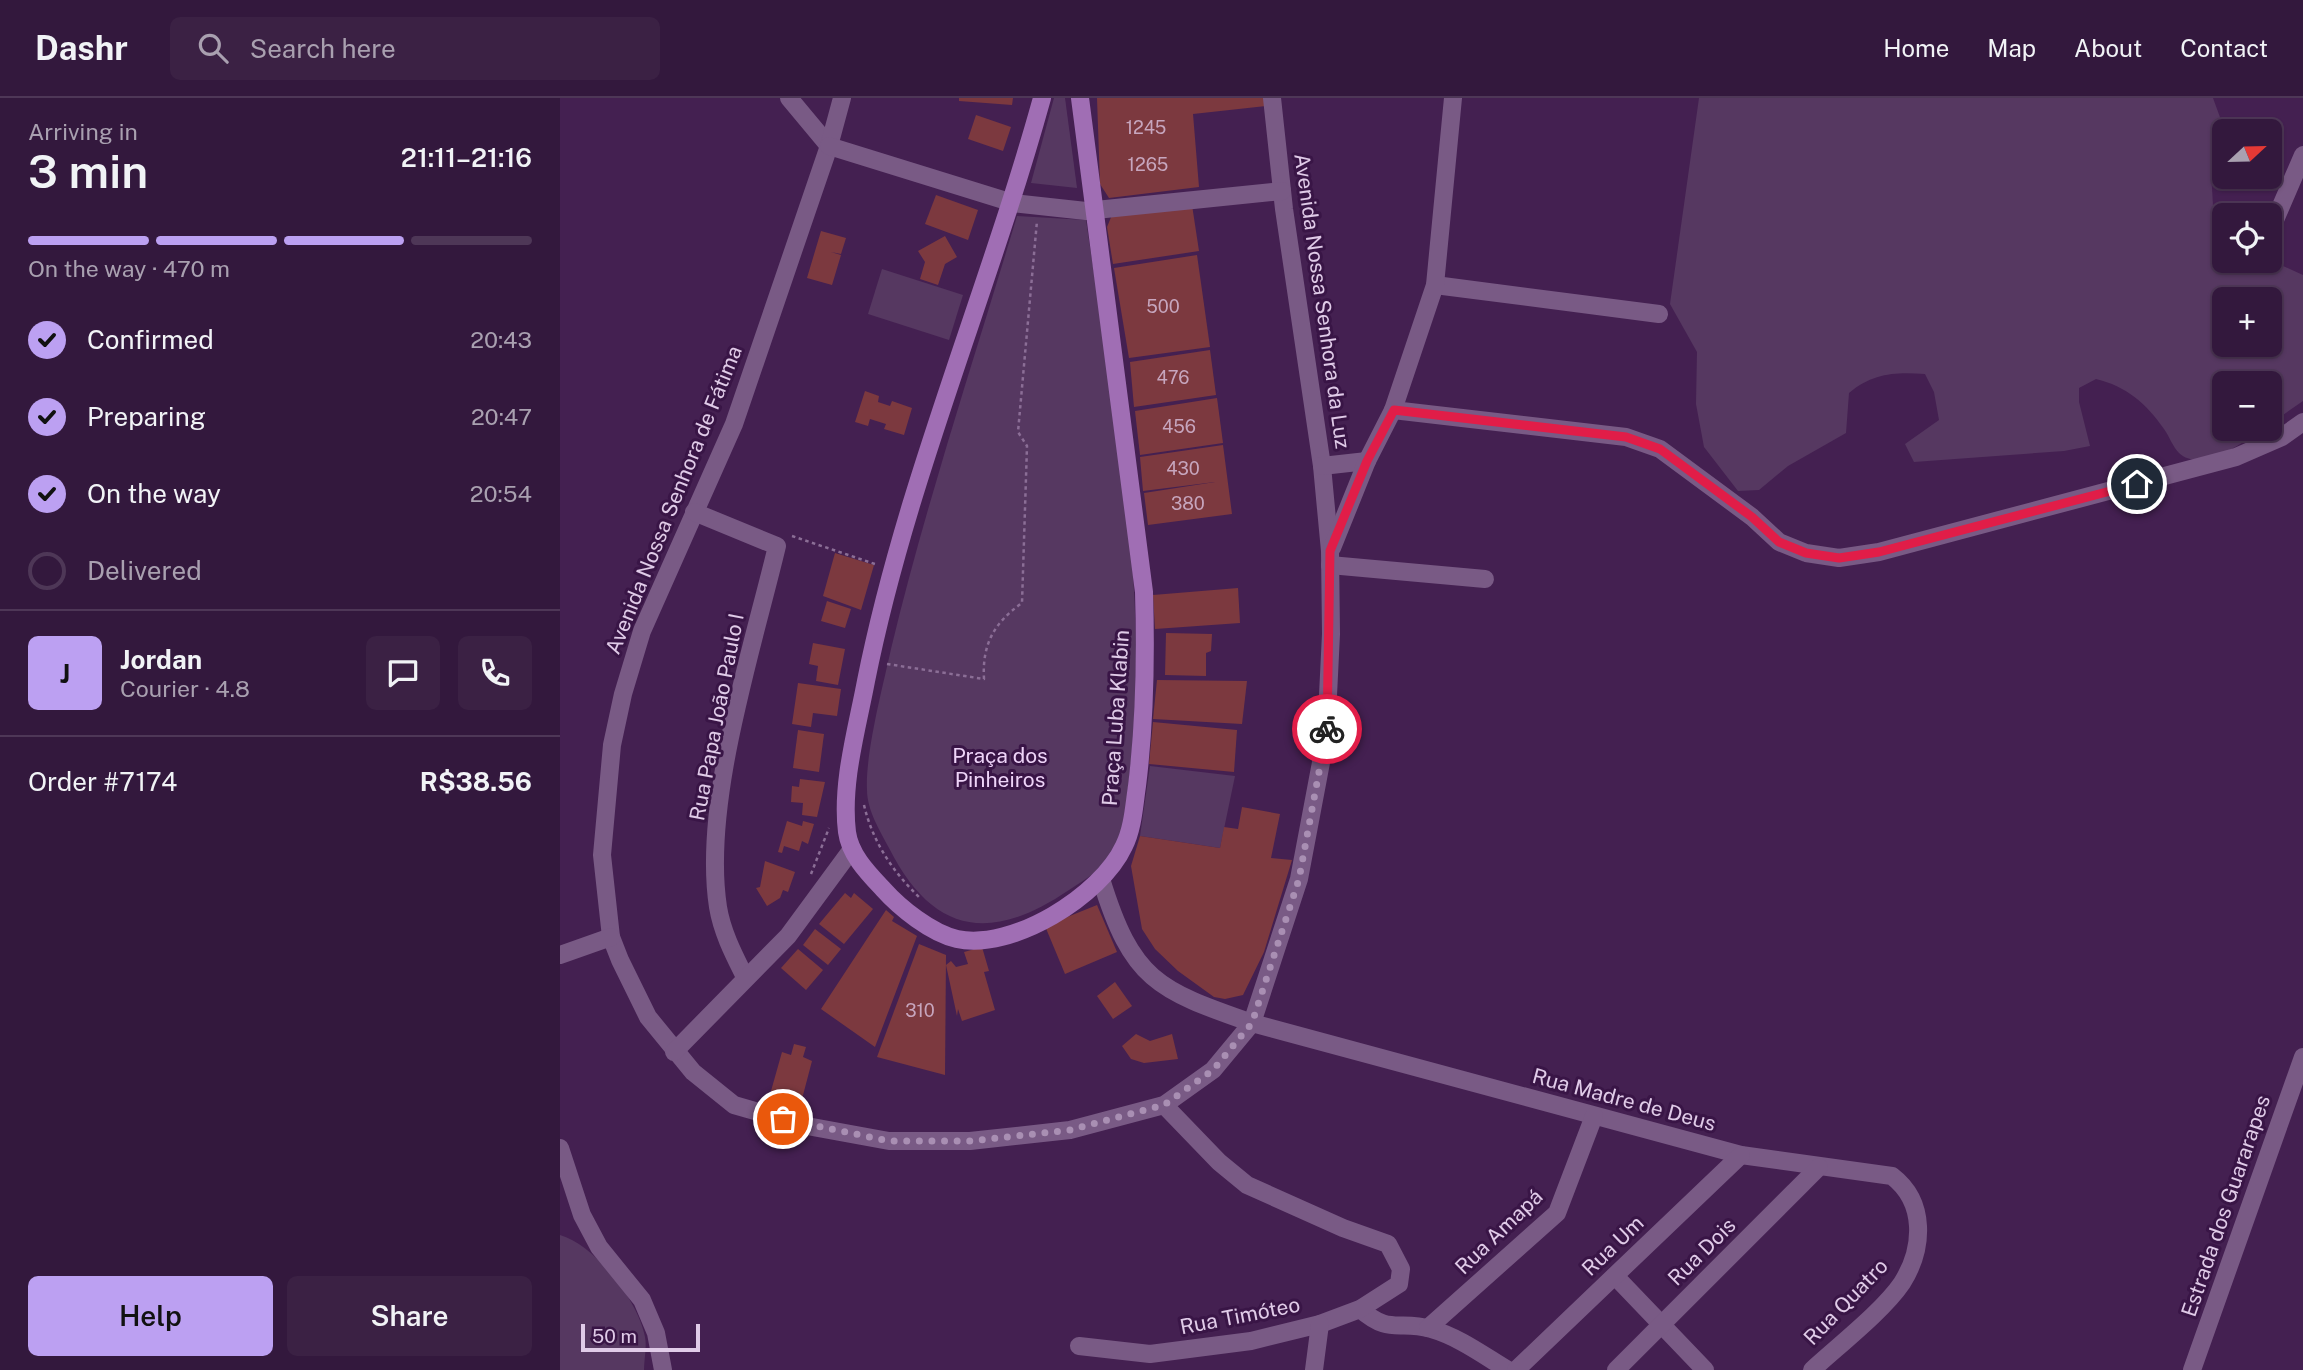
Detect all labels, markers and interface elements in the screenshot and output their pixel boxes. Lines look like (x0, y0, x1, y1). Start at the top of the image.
search box (170, 17, 660, 80)
text: Dashr (35, 29, 128, 67)
icon: search (194, 29, 232, 67)
text: Search here (250, 33, 396, 64)
text: Home (1883, 34, 1949, 62)
text: Map (1987, 34, 2036, 62)
text: About (2074, 34, 2142, 62)
text: Contact (2180, 34, 2268, 62)
house number: 1245 (1126, 117, 1166, 138)
text: Arriving in (28, 118, 138, 145)
north arrow (2212, 119, 2282, 189)
map controls (2212, 119, 2282, 441)
text: 21:11–21:16 (401, 142, 532, 173)
text: 3 min (28, 144, 148, 198)
street label: Avenida Nossa Senhora da Luz (1289, 152, 1356, 450)
house number: 1265 (1128, 154, 1168, 175)
button: locate (2212, 203, 2282, 273)
text: On the way · 470 m (28, 255, 230, 282)
button: + (2212, 287, 2282, 357)
house number: 500 (1146, 296, 1180, 317)
icon: check (28, 321, 66, 359)
text: Confirmed (87, 324, 214, 355)
text: 20:43 (470, 326, 532, 353)
street label: Avenida Nossa Senhora de Fátima (600, 342, 747, 658)
house number: 476 (1157, 367, 1189, 388)
button: − (2212, 371, 2282, 441)
icon: check (28, 398, 66, 436)
text: Preparing (87, 401, 206, 432)
text: 20:47 (471, 403, 532, 430)
house number: 456 (1162, 416, 1196, 437)
pin (2107, 454, 2167, 514)
house number: 430 (1166, 458, 1200, 479)
icon: home (2118, 465, 2156, 503)
icon: check (28, 475, 66, 513)
text: On the way (87, 478, 221, 509)
text: 20:54 (470, 480, 532, 507)
house number: 380 (1171, 493, 1205, 514)
text: Delivered (87, 555, 202, 586)
street label: Rua Papa João Paulo I (684, 611, 749, 823)
street label: Praça Luba Klabin (1097, 629, 1134, 807)
button: chat (366, 636, 440, 710)
button: phone (458, 636, 532, 710)
text: Jordan (120, 644, 202, 675)
text: J (60, 658, 70, 689)
text: Courier · 4.8 (120, 675, 250, 702)
courier (1292, 694, 1362, 764)
icon: bike (1308, 710, 1346, 748)
park label: Praça dos Pinheiros (952, 743, 1048, 792)
text: Order #7174 (28, 766, 177, 797)
text: R$38.56 (420, 766, 532, 797)
house number: 310 (905, 1000, 935, 1021)
street label: Rua Madre de Deus (1530, 1063, 1719, 1136)
pin (753, 1089, 813, 1149)
street label: Estrada dos Guararapes (2176, 1092, 2275, 1320)
icon: bag (764, 1100, 802, 1138)
street label: Rua Amapá (1450, 1184, 1547, 1279)
street label: Rua Um (1577, 1210, 1649, 1281)
street label: Rua Dois (1663, 1213, 1741, 1291)
street label: Rua Quatro (1798, 1253, 1893, 1350)
button: Help (28, 1276, 273, 1356)
button: Share (287, 1276, 532, 1356)
street label: Rua Timóteo (1178, 1292, 1302, 1339)
scale bar (581, 1321, 700, 1353)
text: 50 m (592, 1325, 637, 1347)

